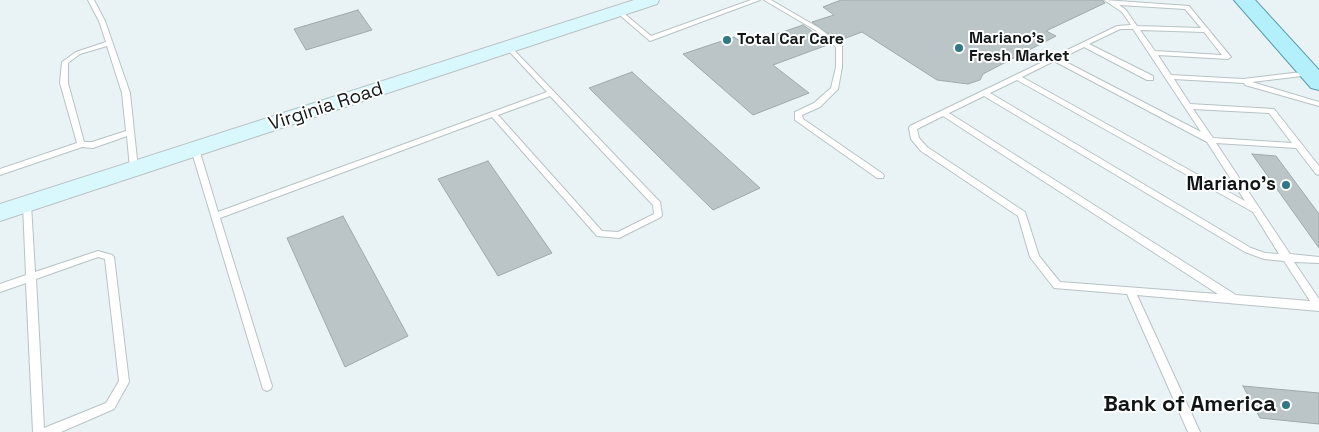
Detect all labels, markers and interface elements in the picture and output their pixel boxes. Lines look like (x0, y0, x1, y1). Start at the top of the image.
place label: Mariano's Fresh Market (969, 29, 1070, 67)
place label: Total Car Care (737, 30, 844, 50)
marker: Total Car Care (721, 34, 733, 46)
marker: Mariano's Fresh Market (953, 42, 965, 54)
street label: Virginia Road (266, 78, 386, 136)
place label: Mariano's (1186, 174, 1276, 196)
marker: Mariano's (1280, 179, 1292, 191)
place label: Bank of America (1103, 392, 1276, 418)
marker: Bank of America (1280, 399, 1292, 411)

